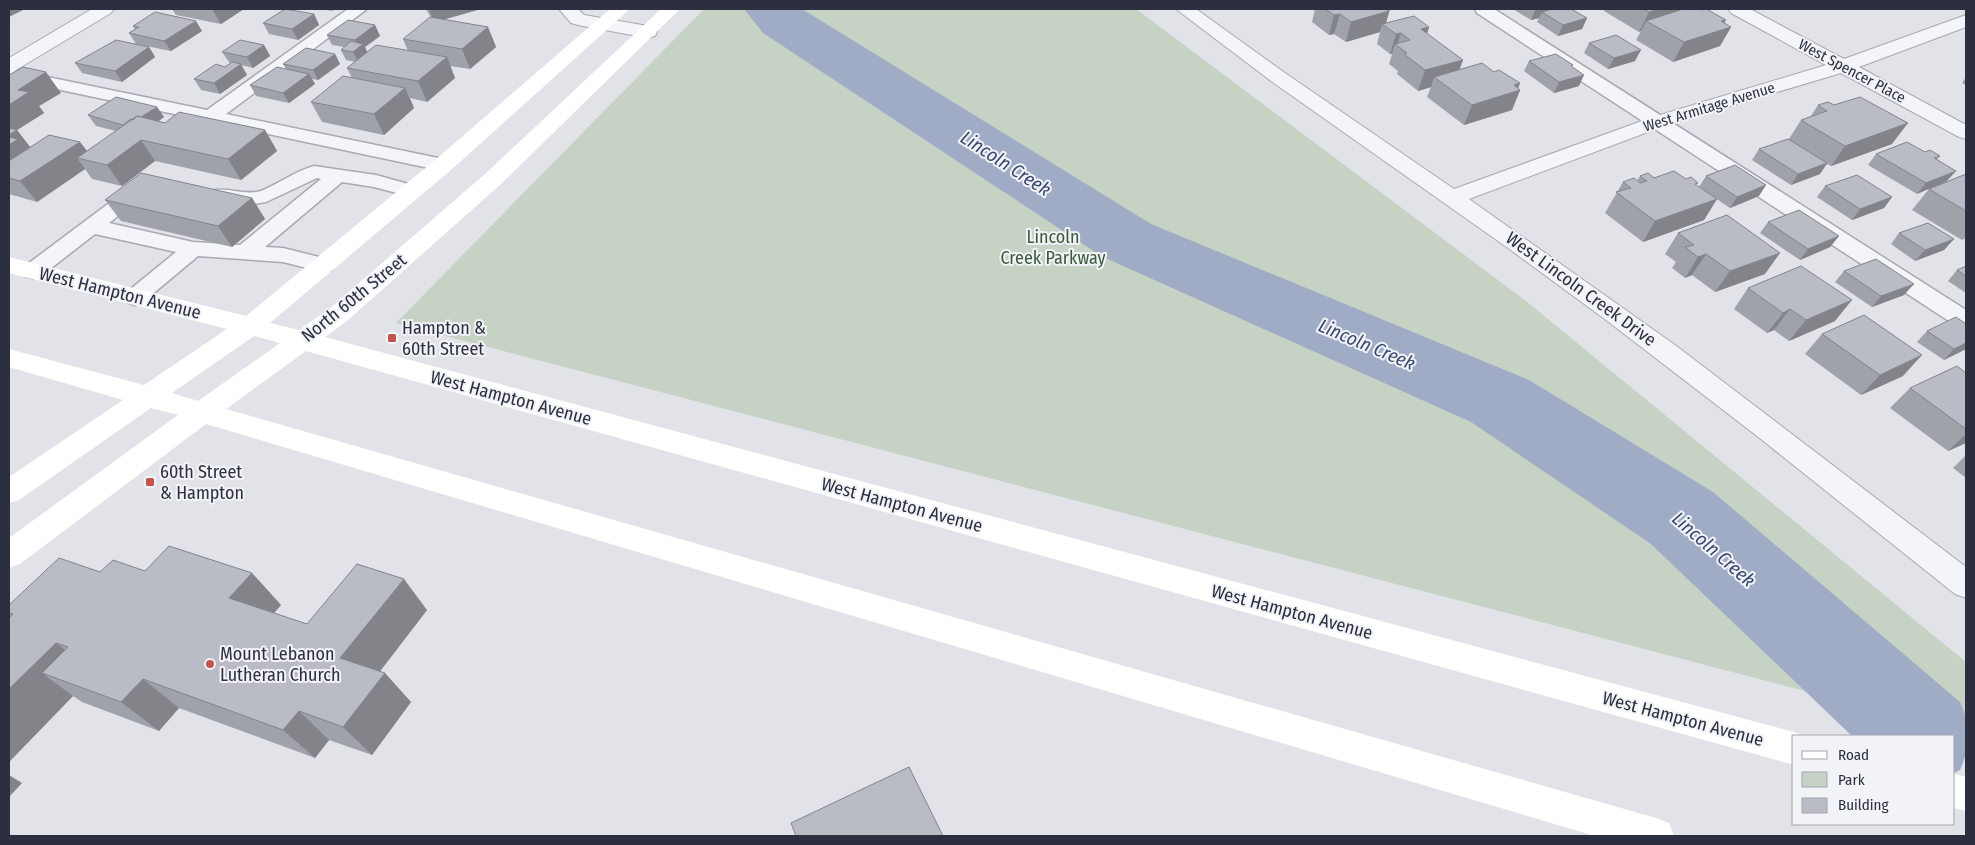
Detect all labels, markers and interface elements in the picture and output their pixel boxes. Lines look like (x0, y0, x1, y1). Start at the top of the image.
street label: West Spencer Place (1795, 35, 1909, 107)
street label: West Armitage Avenue (1641, 78, 1777, 136)
water label: Lincoln Creek (956, 126, 1055, 201)
park label: Lincoln Creek Parkway (1000, 226, 1106, 269)
street label: West Lincoln Creek Drive (1502, 227, 1661, 351)
street label: North 60th Street (297, 249, 411, 347)
street label: West Hampton Avenue (37, 262, 203, 324)
water label: Lincoln Creek (1315, 314, 1419, 375)
place label: Hampton & 60th Street (402, 317, 486, 360)
marker: Hampton & 60th Street (386, 332, 398, 344)
street label: West Hampton Avenue (428, 366, 594, 430)
place label: 60th Street & Hampton (160, 461, 244, 504)
street label: West Hampton Avenue (819, 473, 985, 537)
marker: 60th Street & Hampton (144, 476, 156, 488)
water label: Lincoln Creek (1667, 507, 1760, 592)
street label: West Hampton Avenue (1209, 580, 1375, 644)
place label: Mount Lebanon Lutheran Church (220, 643, 340, 686)
marker: Mount Lebanon Lutheran Church (204, 658, 216, 670)
street label: West Hampton Avenue (1600, 687, 1766, 751)
legend (1792, 735, 1955, 825)
text: Road (1838, 746, 1869, 764)
text: Park (1838, 771, 1865, 789)
text: Building (1838, 796, 1889, 814)

